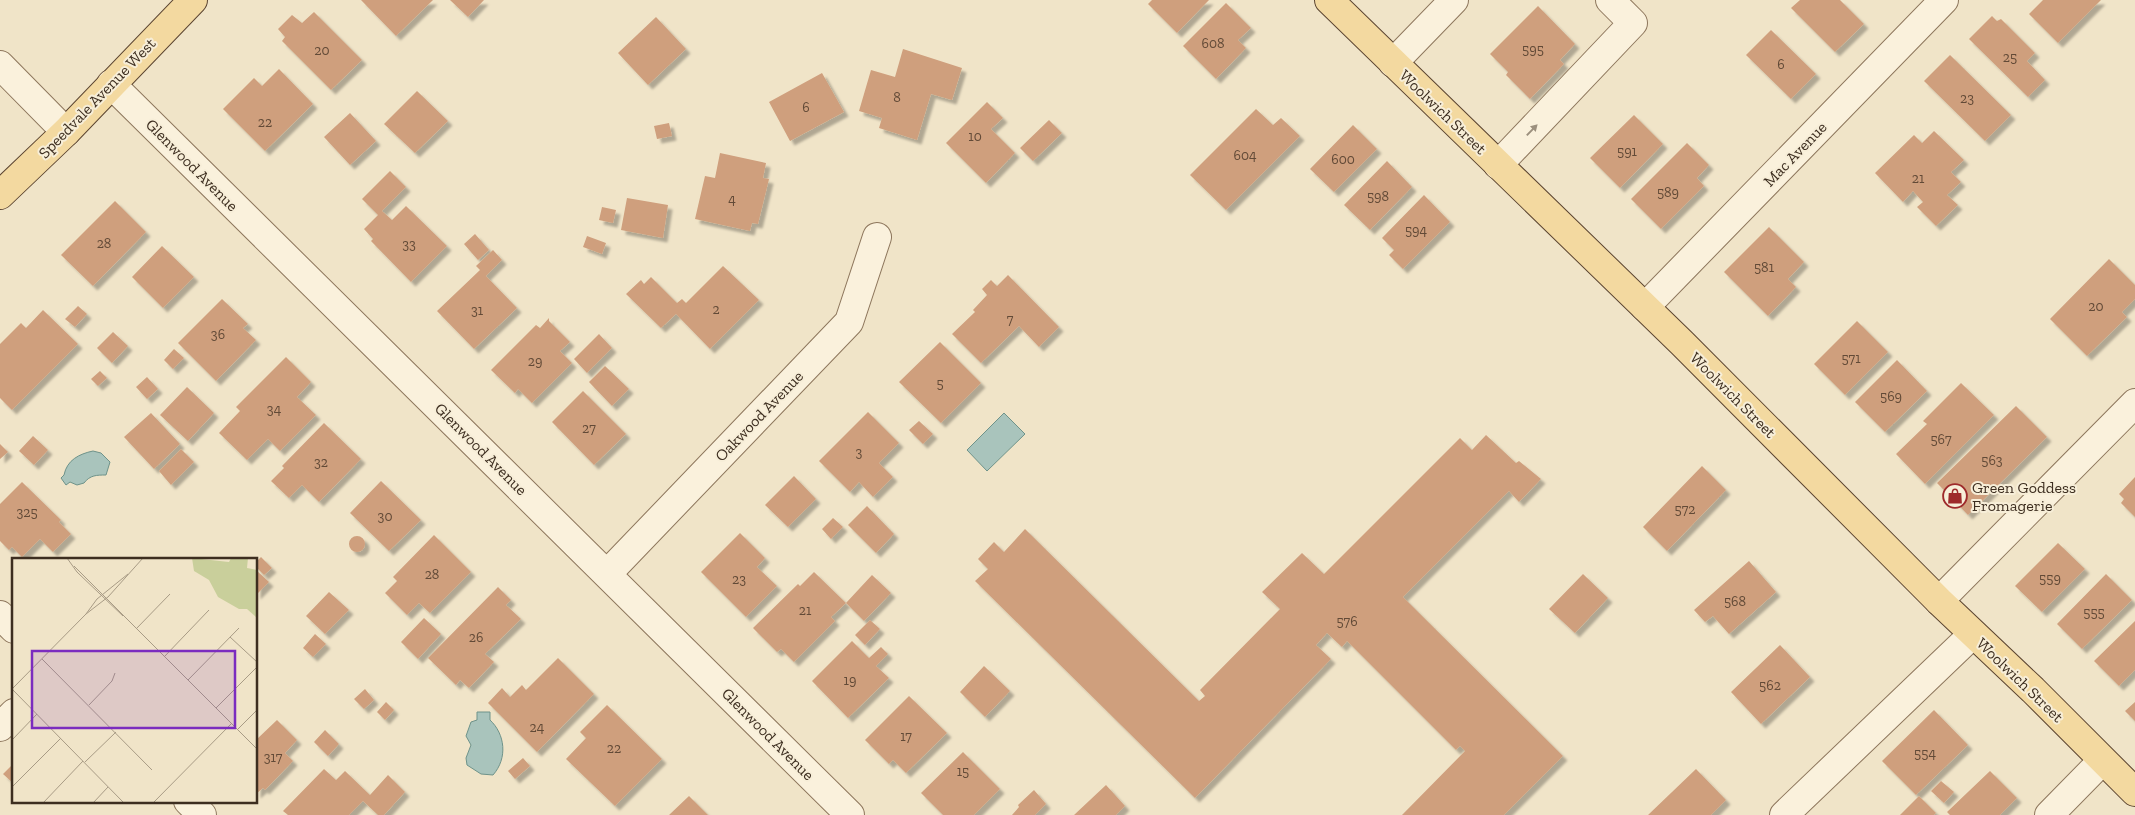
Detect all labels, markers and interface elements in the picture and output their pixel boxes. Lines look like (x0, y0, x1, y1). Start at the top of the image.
street label: Speedvale Avenue West (35, 34, 160, 162)
house number: 608 (1201, 35, 1225, 52)
house number: 595 (1522, 41, 1544, 58)
house number: 20 (314, 42, 330, 59)
house number: 25 (2003, 49, 2017, 66)
house number: 6 (1777, 56, 1785, 73)
street label: Woolwich Street (1396, 66, 1490, 158)
house number: 8 (893, 89, 901, 106)
house number: 23 (1960, 90, 1974, 107)
house number: 6 (802, 99, 810, 116)
house number: 22 (258, 114, 272, 131)
street label: Glenwood Avenue (142, 115, 242, 215)
street label: Mac Avenue (1759, 118, 1831, 190)
one-way arrow (1526, 124, 1538, 136)
house number: 10 (968, 128, 982, 145)
house number: 591 (1617, 143, 1638, 160)
house number: 604 (1233, 147, 1257, 164)
house number: 600 (1331, 151, 1355, 168)
house number: 21 (1912, 170, 1925, 187)
house number: 589 (1657, 184, 1679, 201)
house number: 598 (1367, 188, 1389, 205)
house number: 4 (728, 191, 736, 208)
house number: 594 (1405, 222, 1428, 239)
house number: 28 (97, 235, 111, 252)
house number: 33 (402, 236, 416, 253)
house number: 581 (1754, 259, 1775, 276)
house number: 20 (2088, 298, 2104, 315)
house number: 2 (712, 301, 720, 318)
house number: 31 (471, 302, 484, 319)
house number: 7 (1007, 311, 1014, 328)
house number: 36 (211, 326, 225, 343)
street label: Woolwich Street (1686, 348, 1780, 442)
house number: 571 (1841, 350, 1861, 367)
house number: 29 (528, 353, 542, 370)
street label: Oakwood Avenue (711, 367, 807, 465)
house number: 5 (936, 375, 944, 392)
house number: 569 (1880, 388, 1902, 405)
street label: Glenwood Avenue (431, 399, 531, 499)
house number: 34 (267, 401, 282, 418)
house number: 27 (582, 420, 596, 437)
house number: 567 (1930, 431, 1952, 448)
house number: 3 (856, 444, 863, 461)
house number: 563 (1981, 452, 2003, 469)
house number: 32 (314, 454, 328, 471)
place label: Green Goddess Fromagerie (1972, 478, 2076, 515)
shop icon: Green Goddess Fromagerie (1942, 483, 1968, 509)
house number: 572 (1675, 501, 1695, 518)
house number: 325 (16, 504, 38, 521)
house number: 30 (378, 508, 392, 525)
inset map (12, 558, 258, 802)
house number: 28 (425, 566, 439, 583)
house number: 559 (2039, 570, 2061, 587)
house number: 23 (732, 571, 746, 588)
house number: 568 (1724, 593, 1746, 610)
house number: 21 (799, 602, 812, 619)
house number: 555 (2083, 604, 2105, 621)
house number: 576 (1336, 613, 1358, 630)
house number: 26 (469, 629, 483, 646)
street label: Woolwich Street (1973, 634, 2067, 726)
house number: 19 (844, 672, 856, 689)
house number: 562 (1759, 677, 1781, 694)
street label: Glenwood Avenue (718, 684, 818, 784)
house number: 24 (530, 719, 545, 736)
house number: 17 (900, 728, 912, 745)
house number: 22 (607, 740, 621, 757)
house number: 554 (1914, 745, 1936, 762)
house number: 317 (264, 749, 283, 766)
house number: 15 (957, 763, 969, 780)

